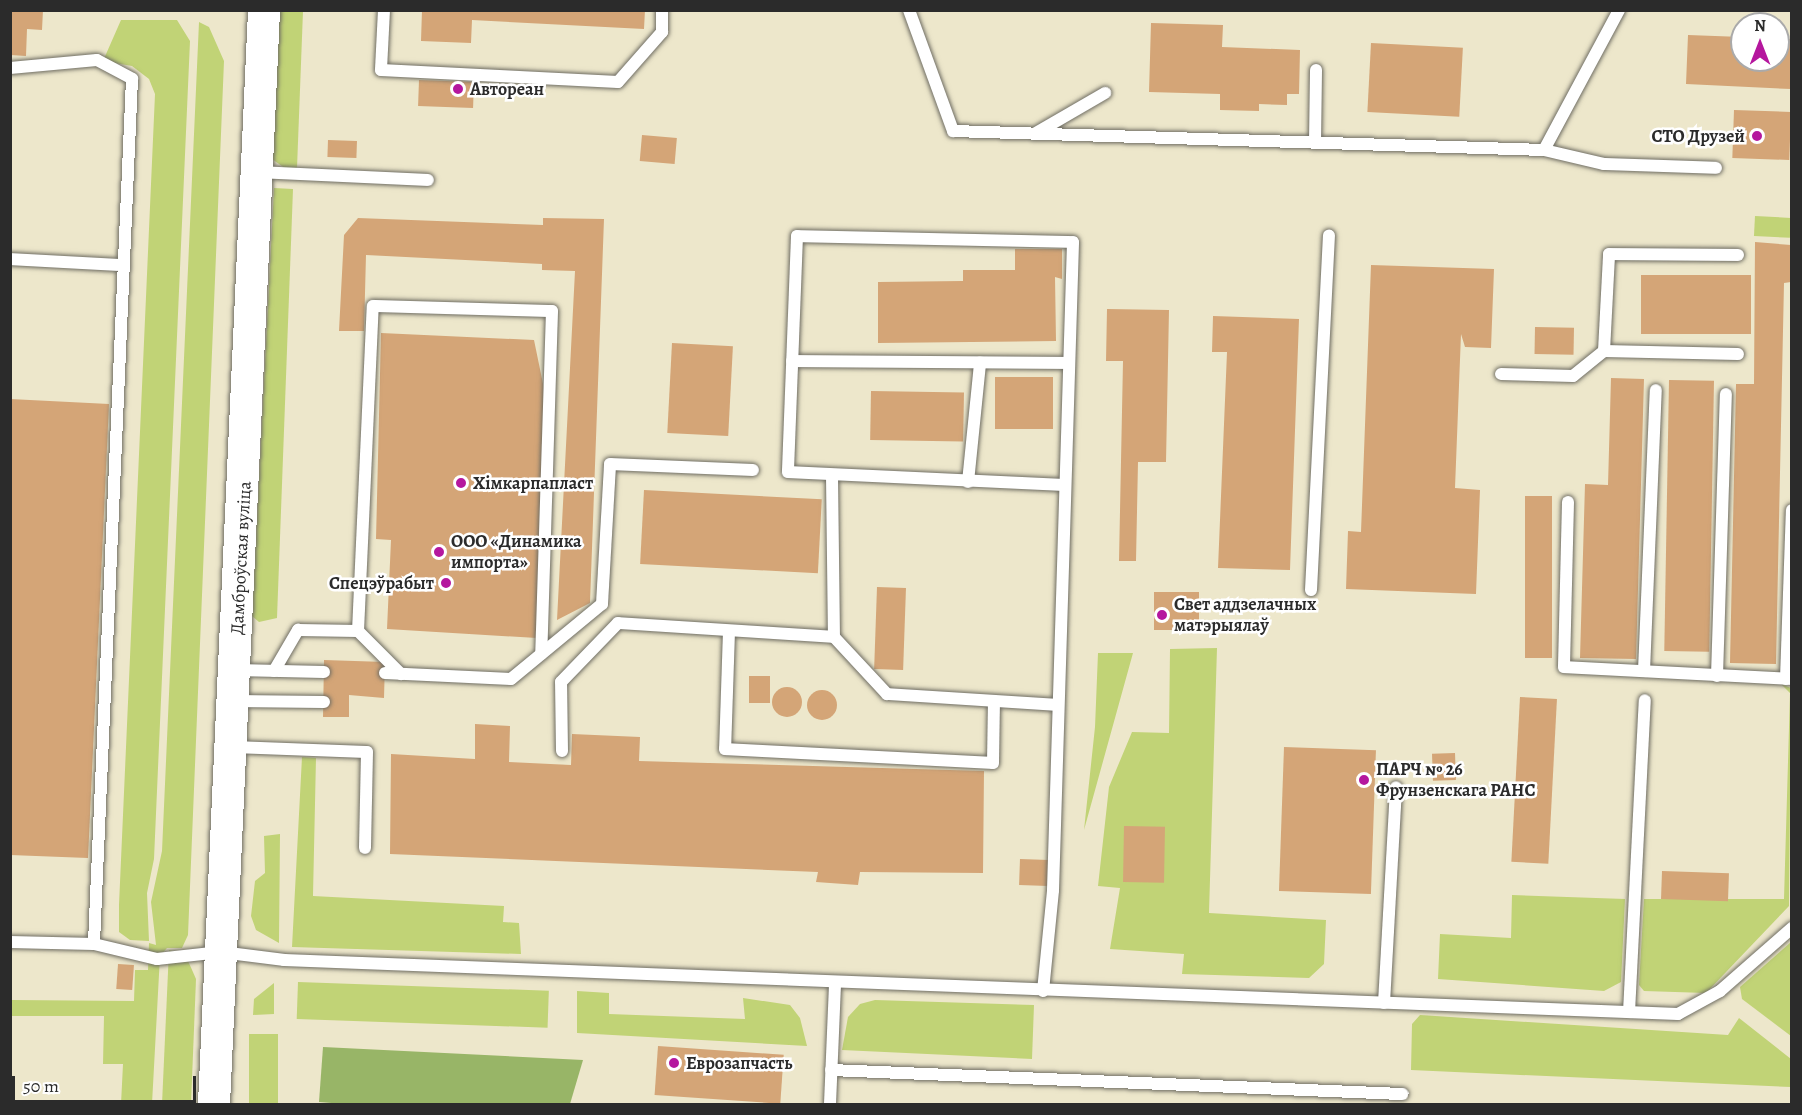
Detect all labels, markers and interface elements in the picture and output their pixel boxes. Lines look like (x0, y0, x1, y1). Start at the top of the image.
north arrow (1730, 12, 1790, 72)
text: N (1754, 15, 1766, 37)
place label: Автореан (470, 78, 544, 100)
marker: Автореан (451, 82, 465, 96)
place label: СТО Друзей (1651, 125, 1745, 147)
marker: СТО Друзей (1750, 129, 1764, 143)
place label: Хімкарпапласт (473, 472, 593, 494)
marker: Хімкарпапласт (454, 476, 468, 490)
street label: Дамброўская вуліца (226, 481, 256, 635)
place label: ООО «Динамика импорта» (451, 531, 582, 574)
marker: ООО «Динамика импорта» (432, 545, 446, 559)
place label: Спецэўрабыт (329, 572, 434, 594)
marker: Спецэўрабыт (439, 576, 453, 590)
place label: Свет аддзелачных матэрыялаў (1174, 594, 1316, 636)
marker: Свет аддзелачных матэрыялаў (1155, 608, 1169, 622)
place label: ПАРЧ № 26 Фрунзенскага РАНС (1376, 759, 1536, 802)
marker: ПАРЧ № 26 Фрунзенскага РАНС (1357, 773, 1371, 787)
place label: Еврозапчасть (686, 1052, 792, 1074)
marker: Еврозапчасть (667, 1056, 681, 1070)
scale bar (15, 1064, 200, 1102)
text: 50 m (23, 1074, 59, 1098)

